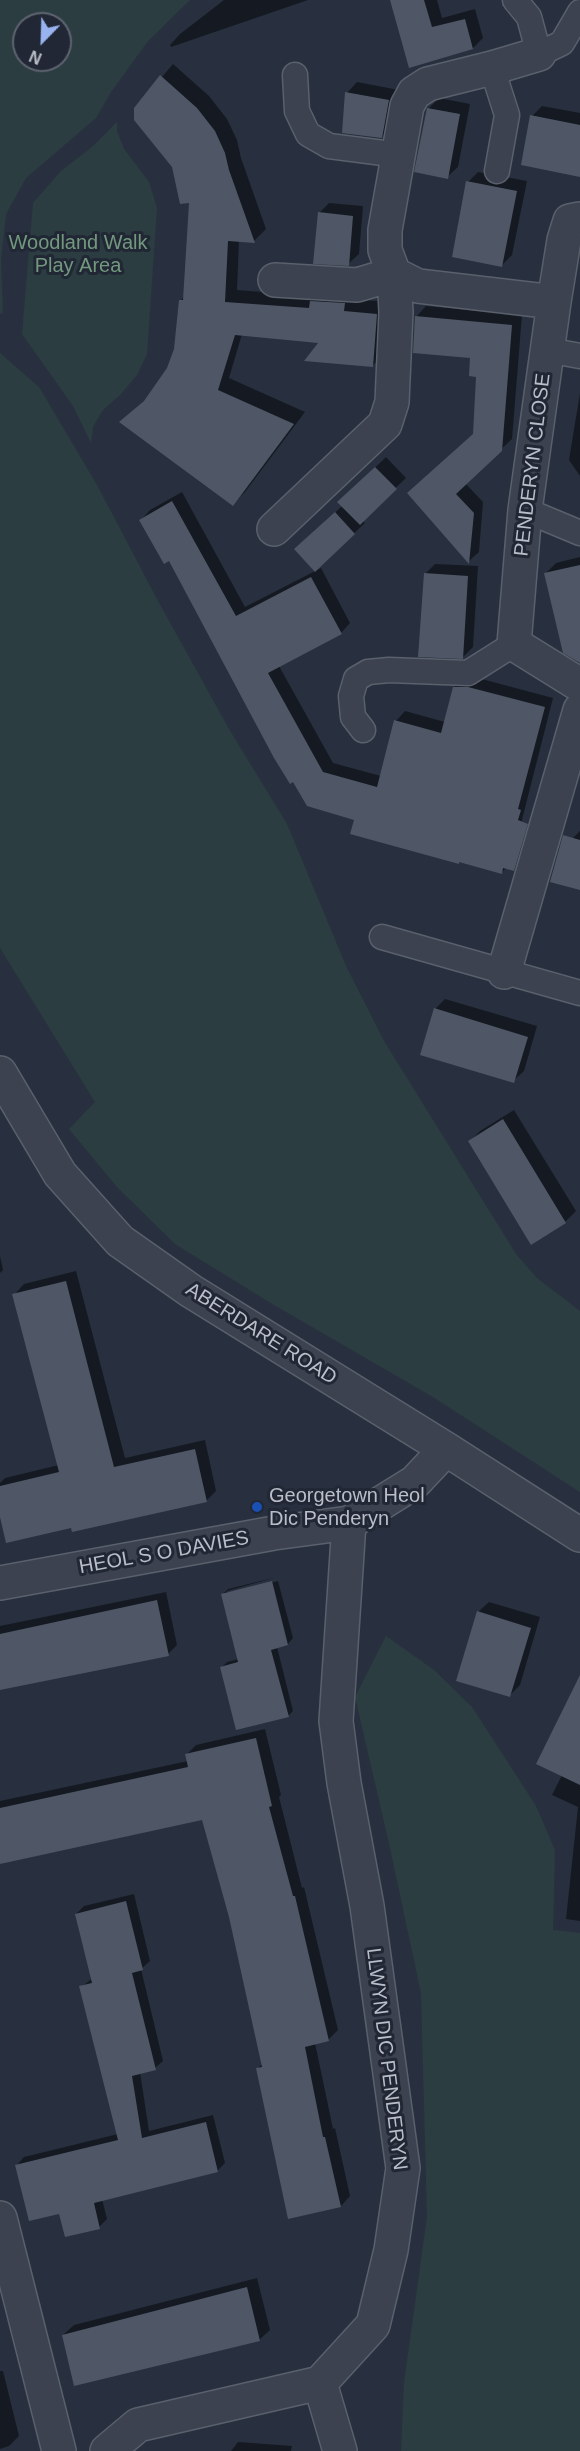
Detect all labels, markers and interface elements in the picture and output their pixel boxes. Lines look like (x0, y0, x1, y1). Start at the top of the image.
north arrow (12, 12, 72, 72)
text: N (27, 47, 44, 67)
park label: Woodland Walk Play Area (9, 231, 147, 278)
street label: PENDERYN CLOSE (510, 372, 556, 558)
street label: ABERDARE ROAD (181, 1278, 341, 1390)
place label: Georgetown Heol Dic Penderyn (269, 1484, 425, 1531)
marker: Georgetown Heol Dic Penderyn (250, 1500, 264, 1514)
street label: HEOL S O DAVIES (77, 1526, 251, 1580)
street label: LLWYN DIC PENDERYN (360, 1946, 412, 2172)

